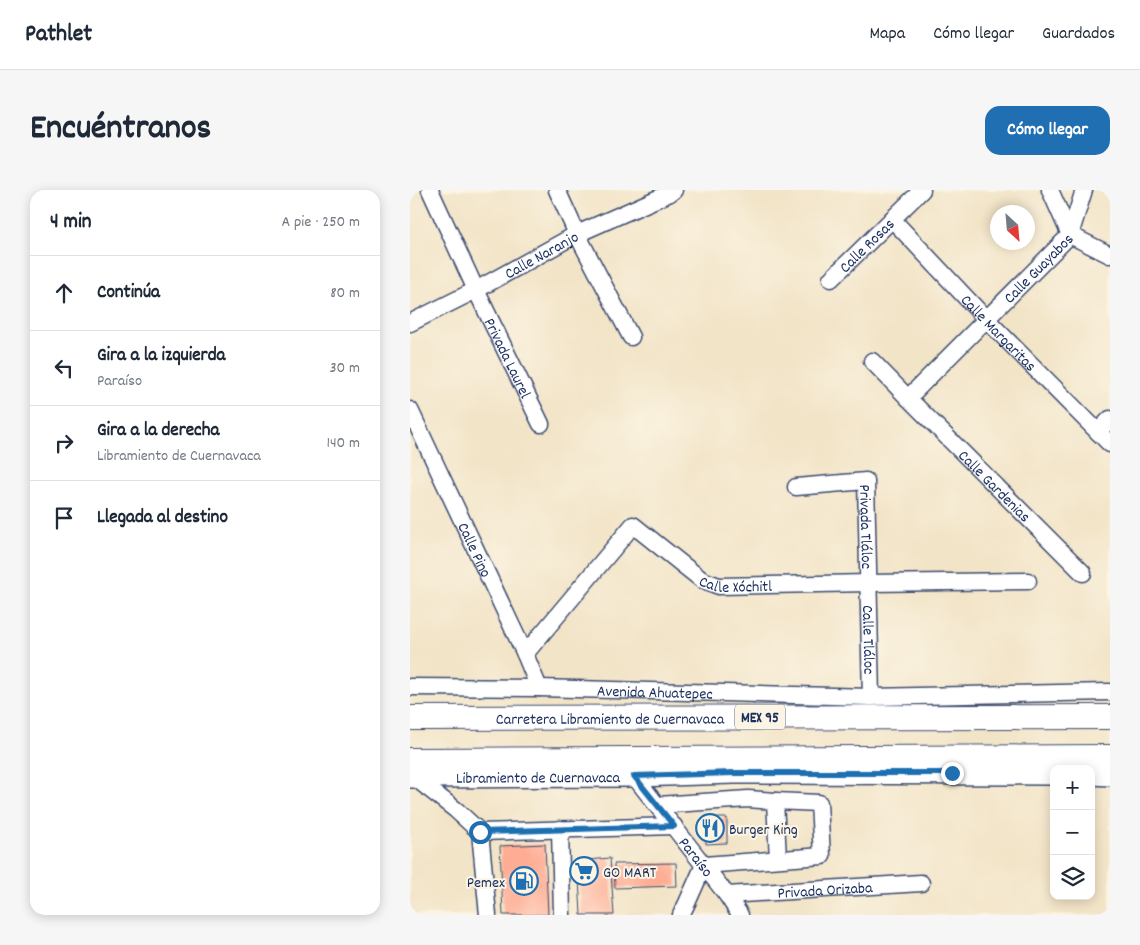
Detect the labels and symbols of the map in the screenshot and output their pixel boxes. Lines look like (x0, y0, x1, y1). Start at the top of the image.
north arrow (990, 205, 1035, 250)
street label: Calle Rosas (835, 214, 901, 279)
street label: Calle Naranjo (501, 226, 583, 286)
street label: Calle Guayabos (999, 229, 1080, 310)
street label: Calle Margaritas (954, 290, 1041, 378)
street label: Privada Laurel (477, 314, 536, 403)
street label: Calle Gardenias (952, 445, 1035, 529)
street label: Privada Tláloc (852, 484, 877, 569)
street label: Calle Pino (451, 519, 496, 582)
street label: Calle Xóchitl (695, 571, 772, 600)
street label: Calle Tláloc (855, 605, 879, 675)
street label: Avenida Ahuatepec (597, 681, 713, 707)
road number: MEX 95 (735, 704, 785, 730)
street label: Carretera Libramiento de Cuernavaca (496, 709, 725, 732)
route end (941, 762, 964, 785)
street label: Libramiento de Cuernavaca (456, 767, 621, 791)
restaurant icon: Burger King (695, 813, 725, 843)
place label: Burger King (729, 819, 798, 842)
route start (469, 821, 492, 844)
street label: Paraíso (672, 833, 718, 883)
supermarket icon: GO MART (569, 856, 599, 886)
place label: GO MART (603, 862, 657, 885)
fuel station icon: Pemex (509, 866, 539, 896)
place label: Pemex (467, 872, 505, 895)
street label: Privada Orizaba (777, 877, 874, 906)

